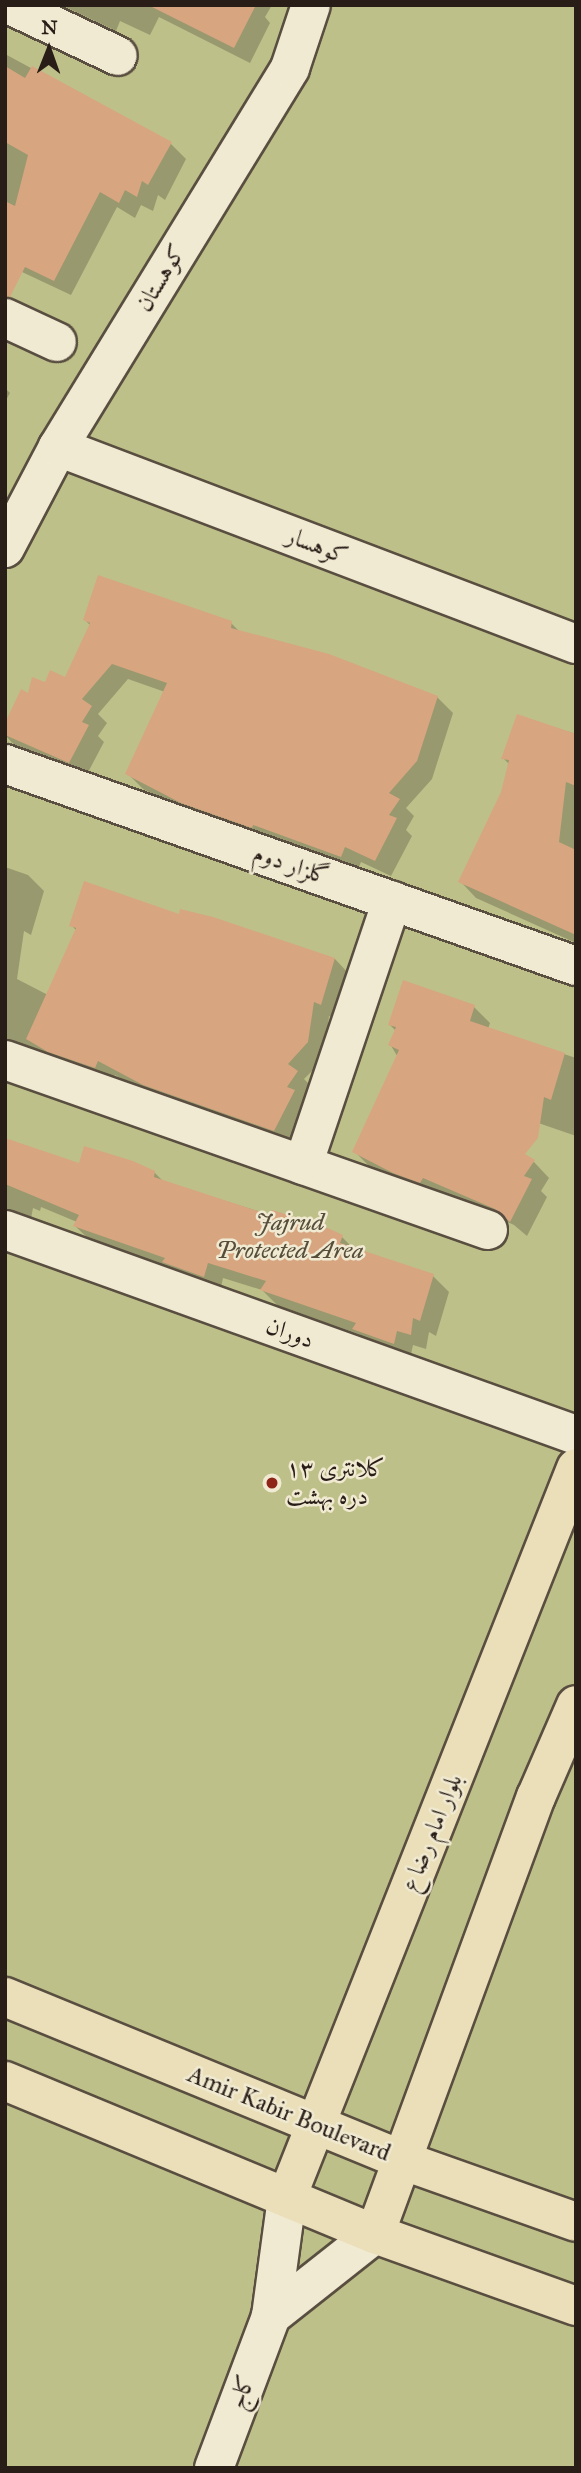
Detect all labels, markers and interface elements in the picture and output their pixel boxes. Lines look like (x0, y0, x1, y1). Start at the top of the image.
north arrow (14, 14, 84, 84)
text: N (41, 16, 58, 39)
street label: کوهستان (130, 239, 192, 317)
street label: کوهسار (282, 521, 352, 571)
street label: گلزار دوم (249, 839, 333, 891)
park label: Jajrud Protected Area (216, 1209, 364, 1265)
street label: دوران (262, 1311, 318, 1355)
place label: کلانتری ۱۳ دره بهشت (286, 1455, 385, 1511)
marker: کلانتری ۱۳ دره بهشت (264, 1475, 280, 1491)
street label: بلوار امام رضا ع (395, 1770, 469, 1896)
street label: Amir Kabir Boulevard (183, 2060, 395, 2168)
street label: کاج (222, 2371, 262, 2413)

